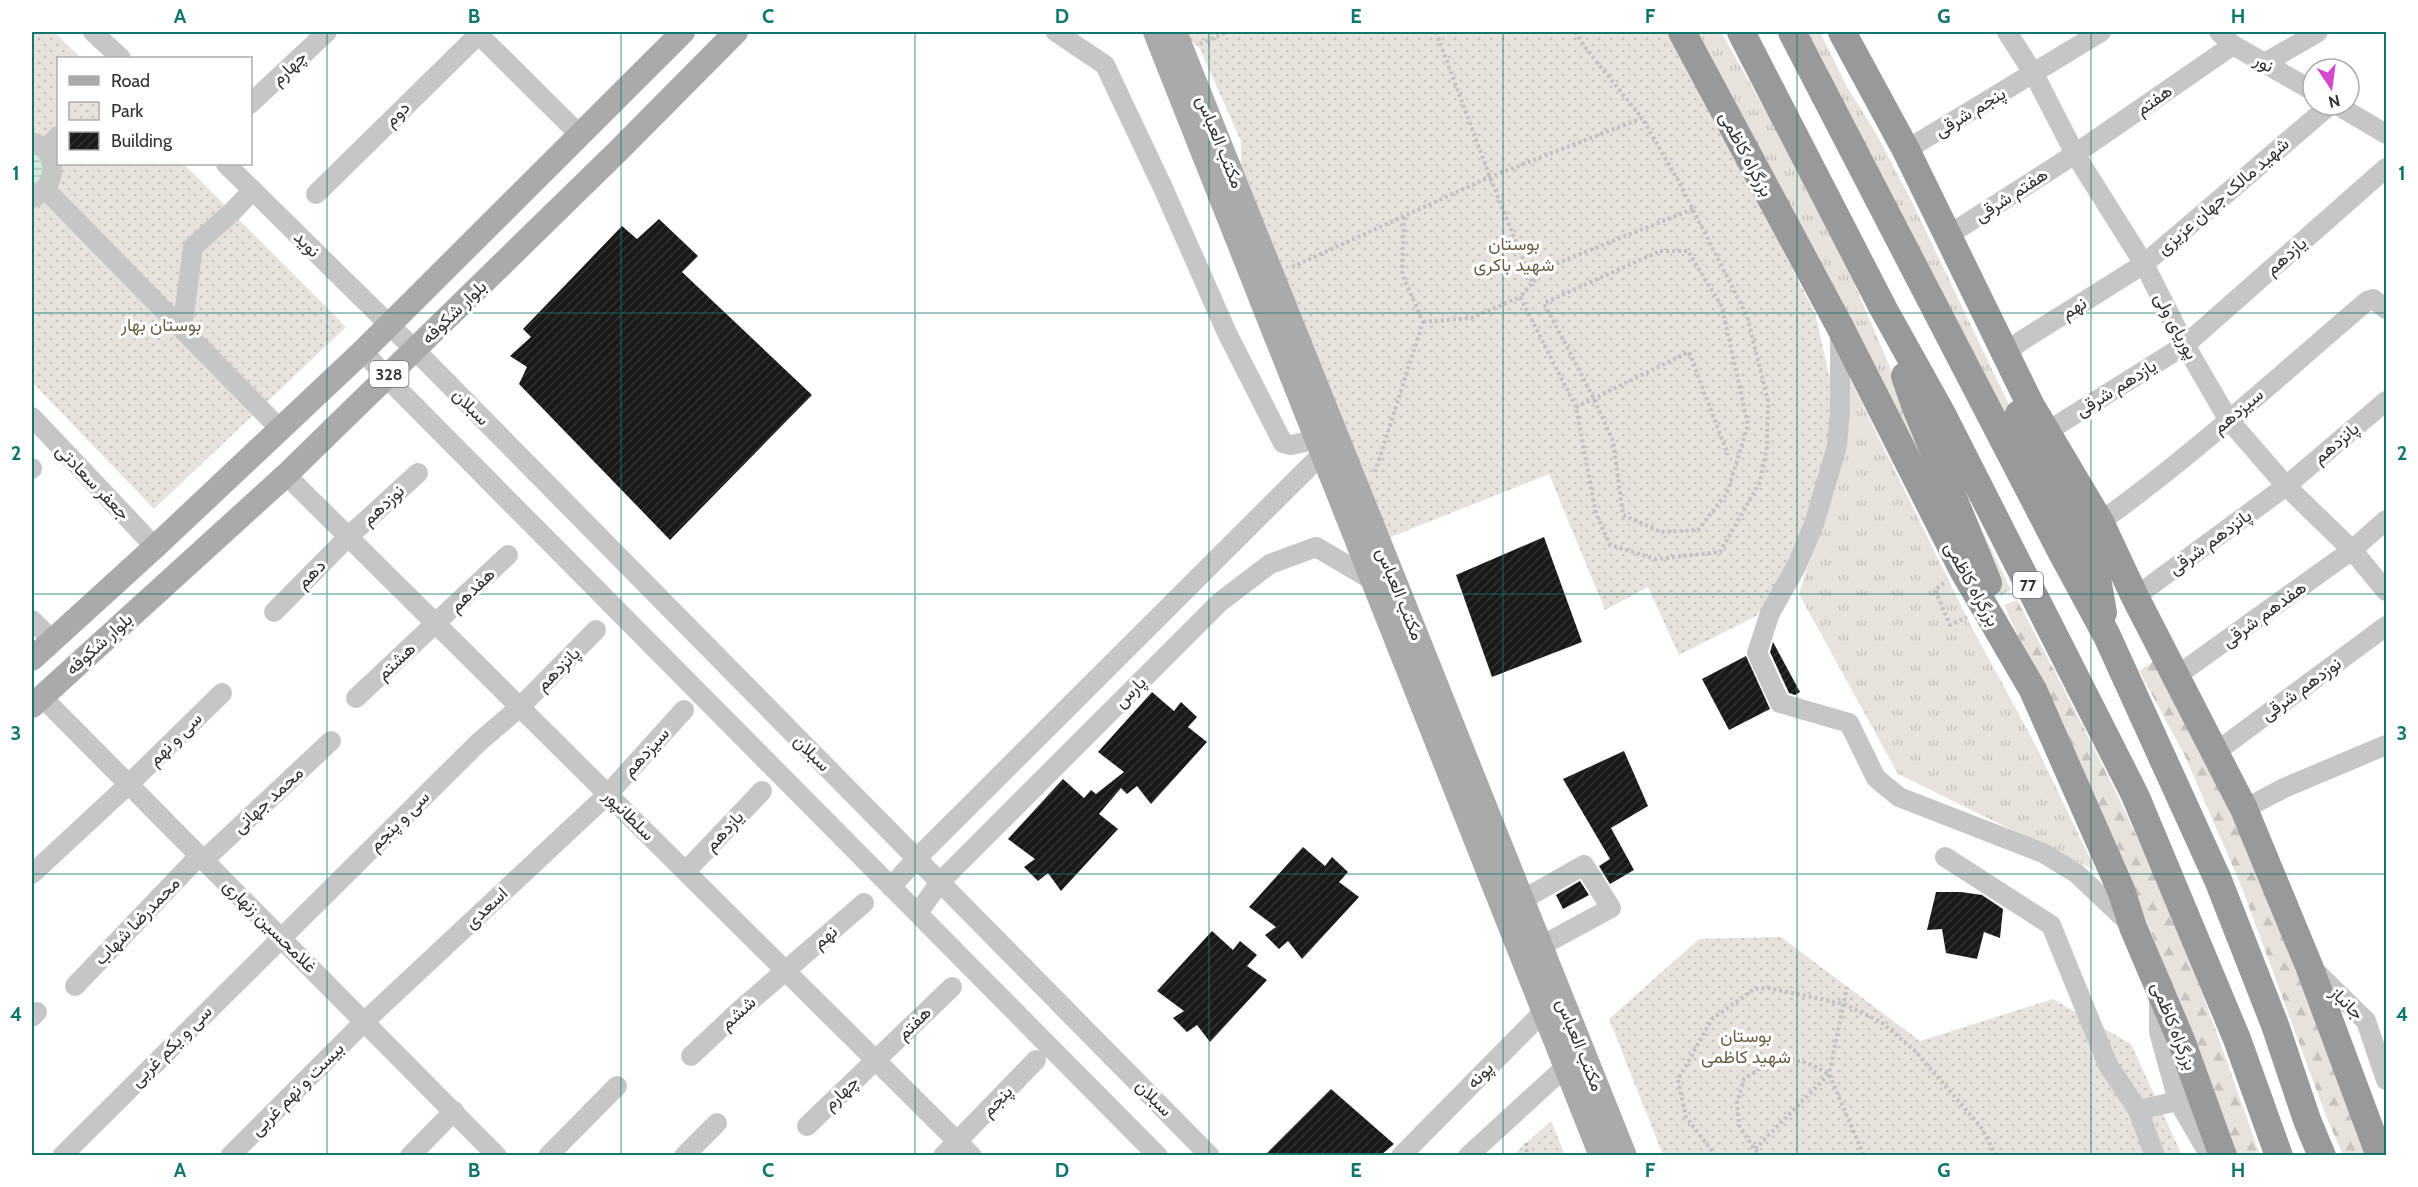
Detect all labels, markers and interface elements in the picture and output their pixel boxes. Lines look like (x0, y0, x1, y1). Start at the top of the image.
text: A (174, 4, 187, 28)
text: B (468, 4, 480, 28)
text: C (762, 4, 774, 28)
text: D (1055, 4, 1069, 28)
text: E (1350, 4, 1362, 28)
text: F (1645, 4, 1656, 28)
text: G (1937, 4, 1951, 28)
text: H (2231, 4, 2245, 28)
street label: چهارم (267, 46, 312, 91)
street label: نور (2249, 48, 2278, 77)
legend (57, 57, 252, 165)
north arrow (2301, 57, 2361, 117)
text: Road (111, 70, 150, 92)
street label: هفتم (2132, 80, 2177, 121)
street label: پنجم شرقی (1930, 82, 2010, 143)
text: N (2327, 91, 2342, 112)
street label: مکتب العباس (1191, 92, 1249, 192)
street label: دوم (380, 97, 415, 132)
text: Park (111, 100, 144, 122)
street label: بزرگراه کاظمی (1714, 108, 1778, 200)
text: Building (111, 130, 173, 152)
street label: شهید مالک جهان عزیزی (2152, 133, 2294, 259)
text: 1 (12, 161, 20, 185)
text: 1 (2398, 161, 2406, 185)
street label: هفتم شرقی (1970, 163, 2052, 228)
street label: نوید (289, 226, 325, 262)
street label: یازدهم (2261, 232, 2312, 281)
park label: بوستان شهید باکری (1474, 233, 1554, 276)
street label: بلوار شکوفه (417, 275, 491, 349)
street label: پوریای ولی (2148, 289, 2203, 364)
street label: نهم (2057, 292, 2091, 325)
park label: بوستان بهار (120, 314, 201, 336)
street label: یازدهم شرقی (2071, 354, 2161, 422)
road number: 328 (370, 361, 408, 387)
street label: سیزدهم (2208, 383, 2268, 439)
street label: سبلان (448, 384, 494, 430)
street label: پانزدهم (2308, 417, 2364, 469)
street label: جعفر سعادتی (51, 439, 135, 525)
text: 2 (11, 441, 21, 465)
text: 2 (2397, 441, 2407, 465)
street label: نوزدهم (357, 480, 410, 531)
street label: پانزدهم شرقی (2164, 504, 2256, 580)
street label: بزرگراه کاظمی (1940, 538, 2004, 630)
street label: مکتب العباس (1371, 544, 1429, 644)
street label: دهم (292, 555, 331, 594)
street label: هفدهم (445, 563, 500, 618)
road number: 77 (2013, 572, 2043, 598)
street label: هفدهم شرقی (2218, 576, 2311, 653)
street label: بلوار شکوفه (61, 608, 137, 680)
street label: هشتم (372, 637, 421, 685)
street label: پانزدهم (531, 642, 585, 696)
street label: نوزدهم شرقی (2256, 652, 2346, 726)
street label: پارس (1109, 671, 1151, 713)
street label: سی و نهم (143, 707, 207, 771)
text: 3 (11, 721, 21, 745)
text: 3 (2397, 721, 2407, 745)
street label: سیزدهم (618, 723, 675, 782)
street label: سبلان (789, 730, 835, 776)
street label: محمد جهانی (228, 762, 308, 838)
street label: سلطانپور (597, 784, 659, 846)
street label: سی و پنجم (364, 786, 435, 857)
street label: یازدهم (700, 806, 749, 857)
street label: محمدرضا شهاب (90, 872, 184, 970)
street label: غلامحسین زنهاری (218, 874, 322, 978)
street label: اسعدی (460, 883, 512, 933)
street label: نهم (808, 920, 842, 954)
street label: بزرگراه کاظمی (2146, 979, 2202, 1073)
street label: جانباز (2325, 981, 2369, 1025)
street label: ششم (715, 991, 761, 1036)
street label: مکتب العباس (1551, 995, 1609, 1095)
street label: سی و یکم غربی (125, 1000, 217, 1092)
street label: هفتم (892, 1001, 936, 1045)
text: 4 (10, 1002, 22, 1026)
text: 4 (2396, 1002, 2408, 1026)
park label: بوستان شهید کاظمی (1701, 1025, 1791, 1068)
street label: بیست و نهم غربی (245, 1037, 349, 1141)
street label: پونه (1462, 1057, 1499, 1094)
street label: چهارم (819, 1071, 864, 1116)
street label: سبلان (1131, 1075, 1177, 1121)
street label: پنجم (977, 1081, 1018, 1122)
text: A (174, 1158, 187, 1182)
text: B (468, 1158, 480, 1182)
text: C (762, 1158, 774, 1182)
text: D (1055, 1158, 1069, 1182)
text: E (1350, 1158, 1362, 1182)
text: F (1645, 1158, 1656, 1182)
text: G (1937, 1158, 1951, 1182)
text: H (2231, 1158, 2245, 1182)

